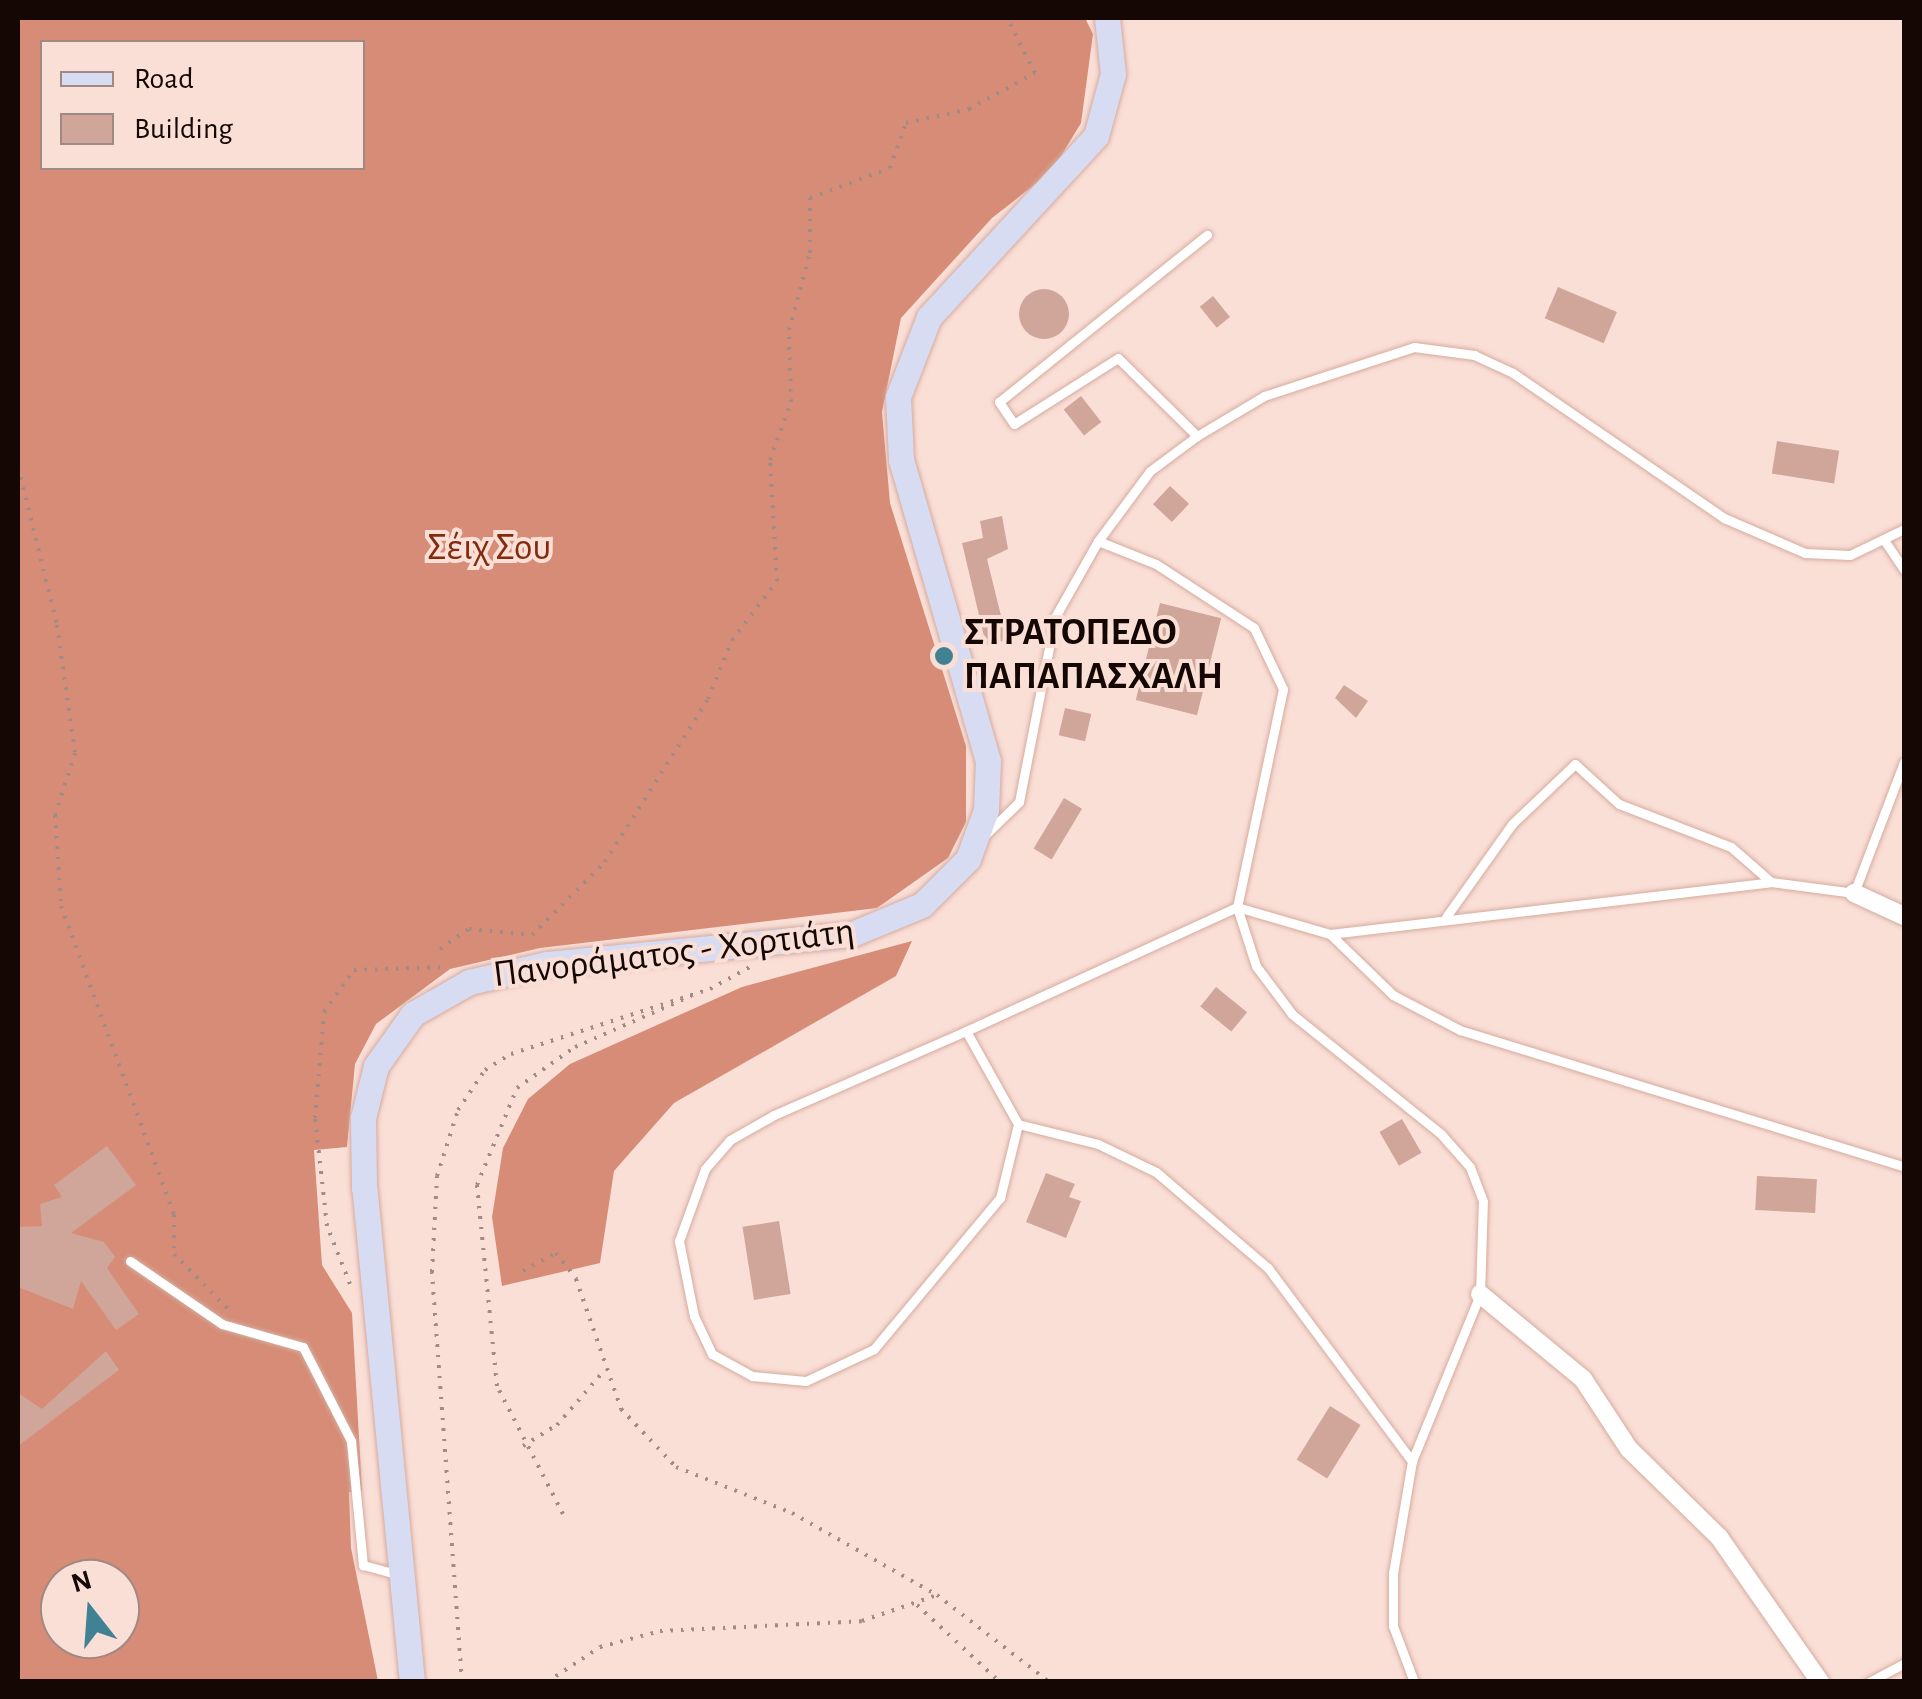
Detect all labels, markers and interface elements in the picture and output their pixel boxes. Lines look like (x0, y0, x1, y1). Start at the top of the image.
legend (40, 40, 365, 170)
text: Road (134, 64, 194, 94)
text: Building (134, 114, 233, 144)
park label: Σέιχ Σου (427, 526, 551, 572)
place label: ΣΤΡΑΤΟΠΕΔΟ ΠΑΠΑΠΑΣΧΑΛΗ (964, 611, 1223, 700)
marker: ΣΤΡΑΤΟΠΕΔΟ ΠΑΠΑΠΑΣΧΑΛΗ (933, 645, 955, 667)
street label: Πανοράματος - Χορτιάτη (491, 909, 857, 999)
north arrow (40, 1559, 140, 1659)
text: N (68, 1566, 95, 1598)

